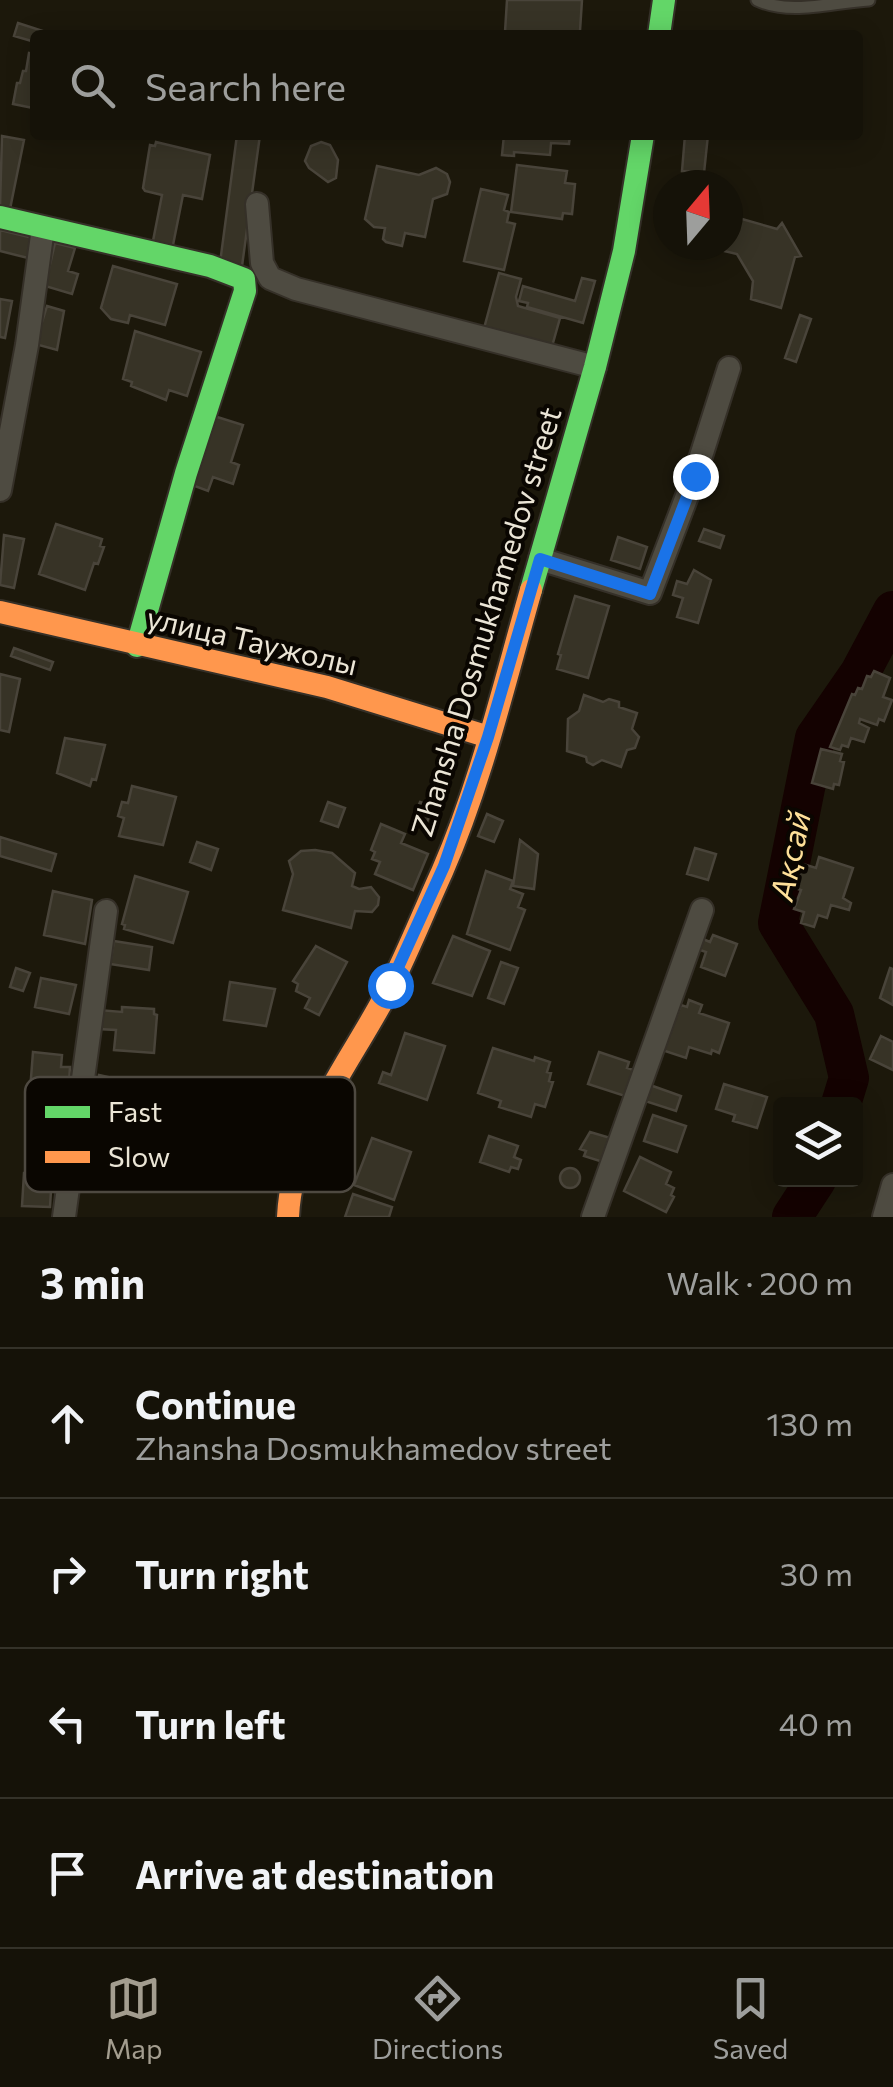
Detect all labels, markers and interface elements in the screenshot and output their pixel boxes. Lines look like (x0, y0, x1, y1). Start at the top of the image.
search box (30, 30, 863, 140)
icon: search (65, 58, 120, 113)
text: Search here (145, 62, 346, 109)
north arrow (653, 170, 743, 260)
street label: Zhansha Dosmukhamedov street (402, 402, 568, 840)
route end (673, 454, 719, 500)
street label: улица Таужолы (144, 597, 361, 682)
water label: Ақсай (760, 807, 818, 905)
route start (368, 963, 414, 1009)
legend (25, 1077, 355, 1192)
text: Fast (108, 1094, 162, 1128)
map controls (773, 1097, 863, 1187)
button: layers (773, 1097, 863, 1187)
text: Slow (108, 1139, 170, 1173)
text: 3 min (40, 1256, 145, 1308)
text: Walk · 200 m (667, 1262, 853, 1302)
text: Continue (135, 1380, 296, 1427)
icon: ahead (40, 1396, 95, 1451)
text: 130 m (766, 1403, 853, 1443)
text: Zhansha Dosmukhamedov street (135, 1427, 612, 1467)
icon: right (40, 1546, 95, 1601)
text: Turn right (135, 1550, 309, 1597)
text: 30 m (780, 1553, 853, 1593)
icon: left (40, 1696, 95, 1751)
text: Turn left (135, 1700, 286, 1747)
text: 40 m (779, 1703, 853, 1743)
icon: arrive (40, 1846, 95, 1901)
text: Arrive at destination (135, 1850, 494, 1897)
tab: Map (105, 1971, 162, 2065)
tab: Directions (372, 1971, 503, 2065)
tab: Saved (713, 1971, 788, 2065)

